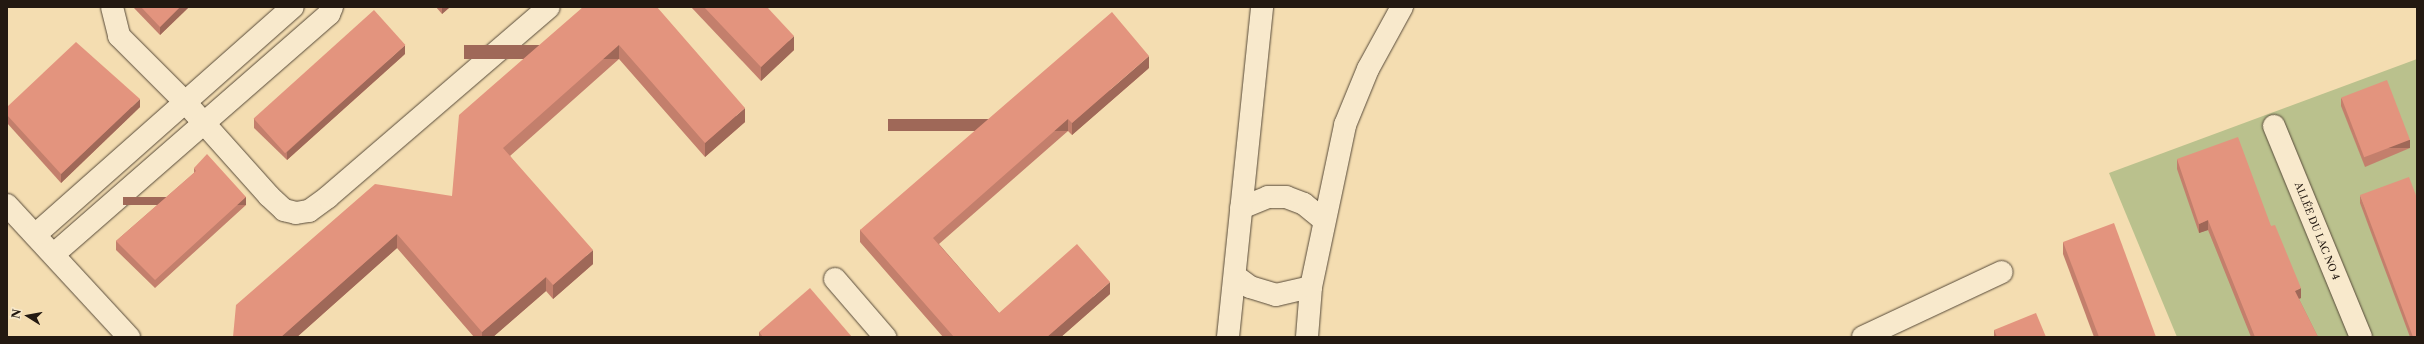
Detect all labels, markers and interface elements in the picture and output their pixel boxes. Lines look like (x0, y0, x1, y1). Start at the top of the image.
street label: ALLÉE DU LAC NO 4 (2292, 180, 2342, 282)
north arrow (8, 296, 48, 336)
text: N (8, 308, 24, 320)

